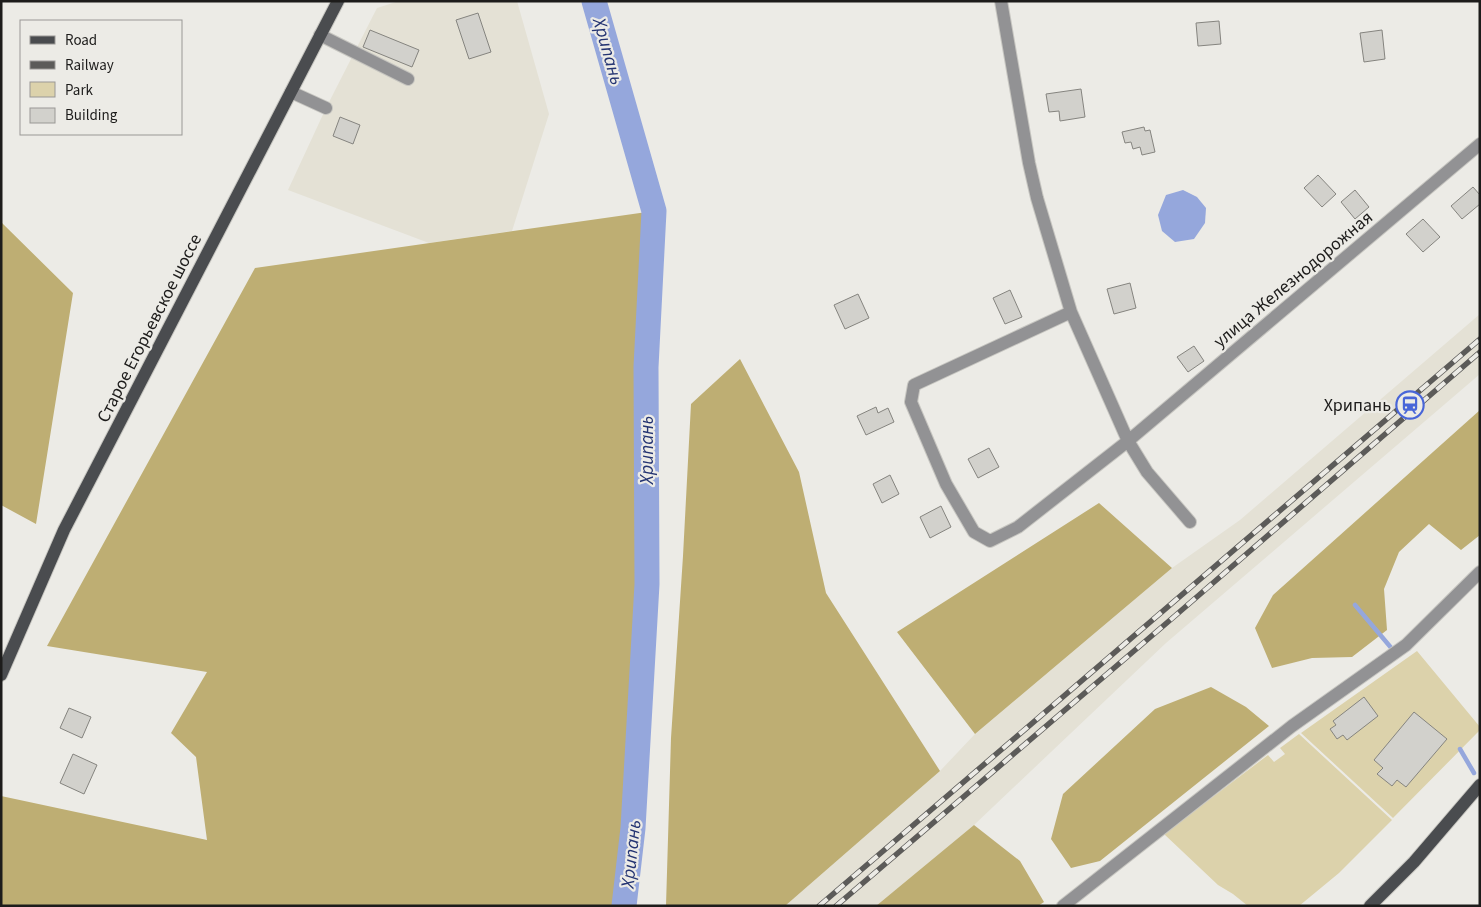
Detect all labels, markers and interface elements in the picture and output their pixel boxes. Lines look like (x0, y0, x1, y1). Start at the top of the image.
water label: Хрипань (585, 14, 630, 88)
legend (20, 20, 182, 135)
text: Road (65, 30, 97, 51)
text: Railway (65, 55, 114, 76)
text: Park (65, 80, 94, 101)
text: Building (65, 105, 118, 126)
street label: улица Железнодорожная (1208, 205, 1378, 354)
street label: Старое Егорьевское шоссе (91, 230, 208, 427)
station icon: Хрипань (1395, 390, 1425, 420)
place label: Хрипань (1324, 393, 1391, 418)
water label: Хрипань (634, 416, 661, 485)
water label: Хрипань (614, 819, 648, 891)

